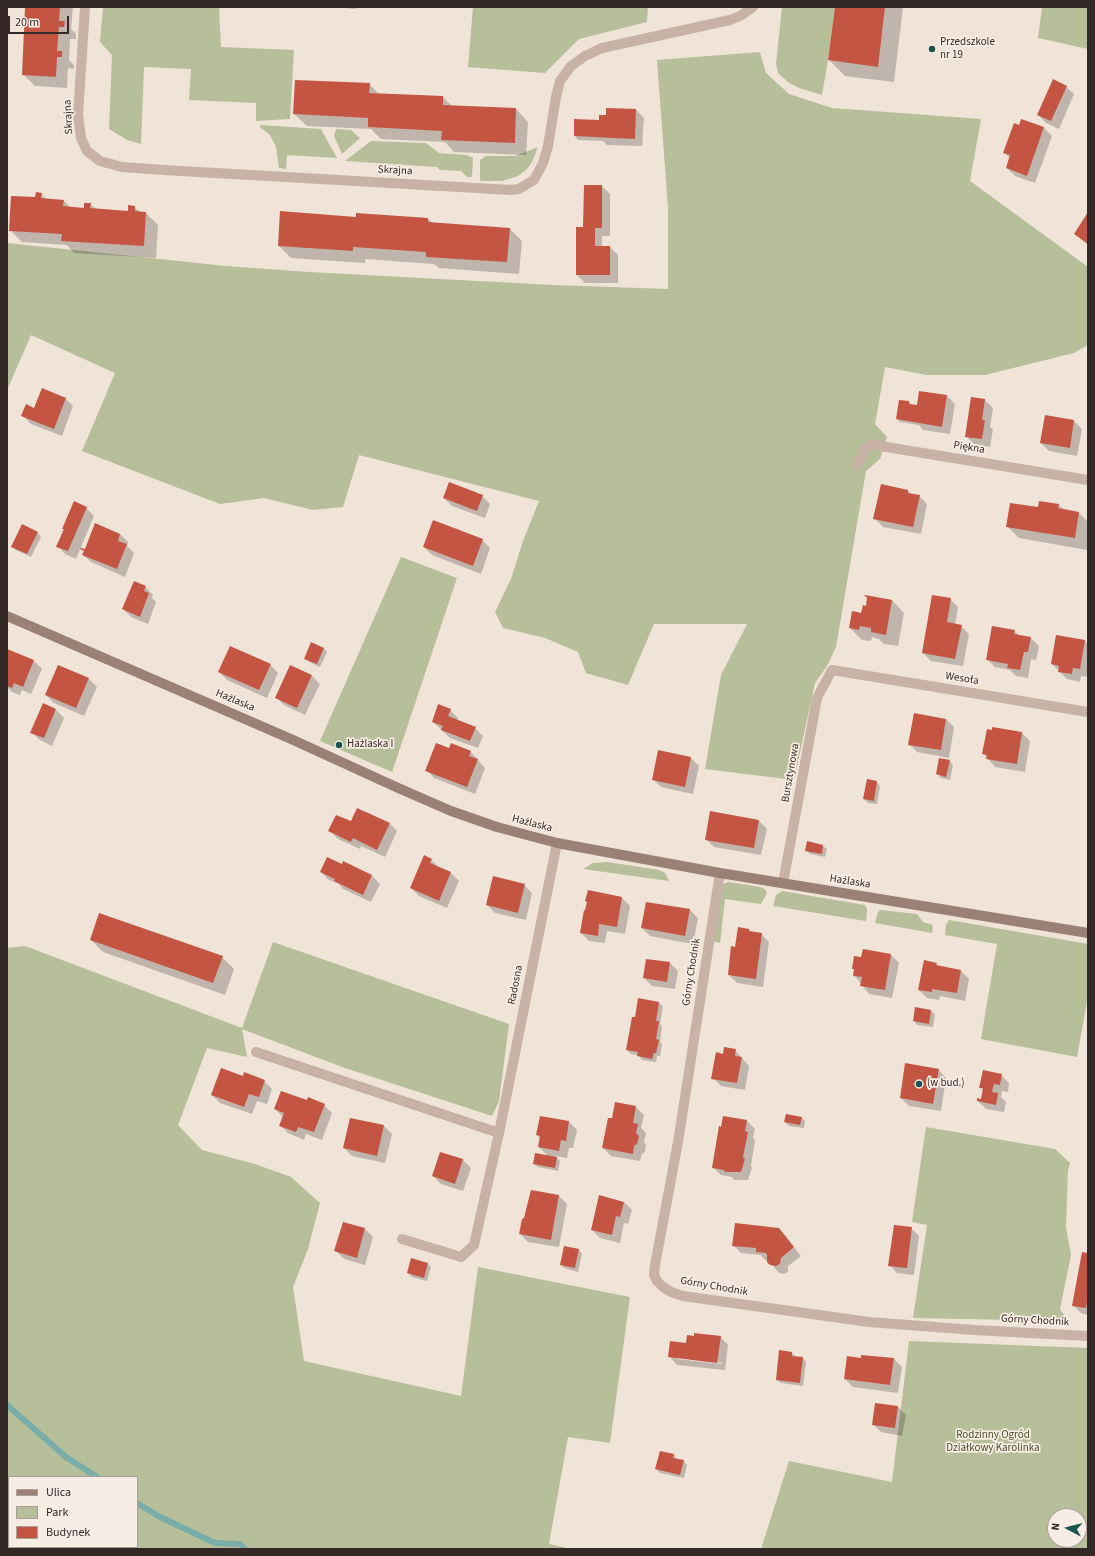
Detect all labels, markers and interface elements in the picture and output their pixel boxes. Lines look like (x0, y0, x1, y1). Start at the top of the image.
scale bar (10, 8, 71, 34)
text: 20 m (15, 14, 39, 31)
place label: Przedszkole nr 19 (940, 36, 995, 62)
marker: Przedszkole nr 19 (927, 44, 937, 54)
street label: Skrajna (62, 99, 76, 135)
street label: Skrajna (377, 164, 413, 178)
street label: Piękna (952, 439, 986, 457)
street label: Wesoła (944, 670, 980, 688)
street label: Hażlaska (213, 687, 257, 715)
place label: Hażlaska I (347, 738, 393, 752)
marker: Hażlaska I (334, 740, 344, 750)
street label: Bursztynowa (779, 742, 803, 804)
street label: Hażlaska (510, 813, 554, 835)
street label: Hażlaska (829, 872, 871, 892)
street label: Górny Chodnik (680, 937, 704, 1007)
street label: Radosna (506, 964, 526, 1006)
place label: (w bud.) (927, 1077, 965, 1091)
marker: (w bud.) (914, 1079, 924, 1089)
street label: Górny Chodnik (679, 1275, 749, 1299)
street label: Górny Chodnik (1000, 1313, 1070, 1329)
park label: Rodzinny Ogród Działkowy Karolinka (946, 1429, 1040, 1455)
legend (8, 1476, 138, 1548)
text: Ulica (46, 1484, 71, 1501)
text: Park (46, 1504, 68, 1521)
north arrow (1047, 1508, 1087, 1548)
text: N (1048, 1522, 1063, 1531)
text: Budynek (46, 1524, 90, 1541)

